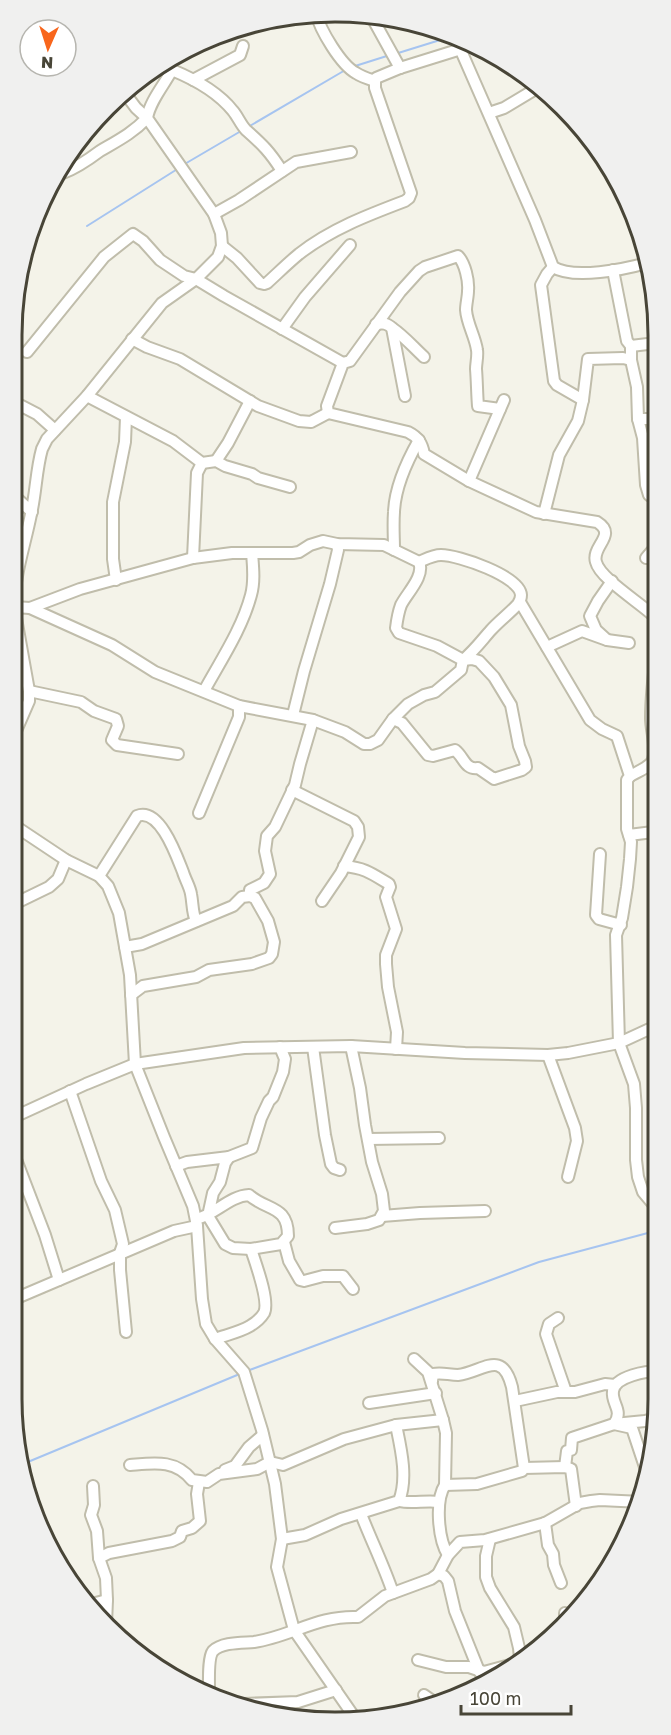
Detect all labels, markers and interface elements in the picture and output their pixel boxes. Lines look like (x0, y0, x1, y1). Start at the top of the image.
north arrow (18, 18, 78, 78)
text: N (41, 53, 54, 73)
scale bar (461, 1678, 570, 1716)
text: 100 m (470, 1687, 521, 1709)

